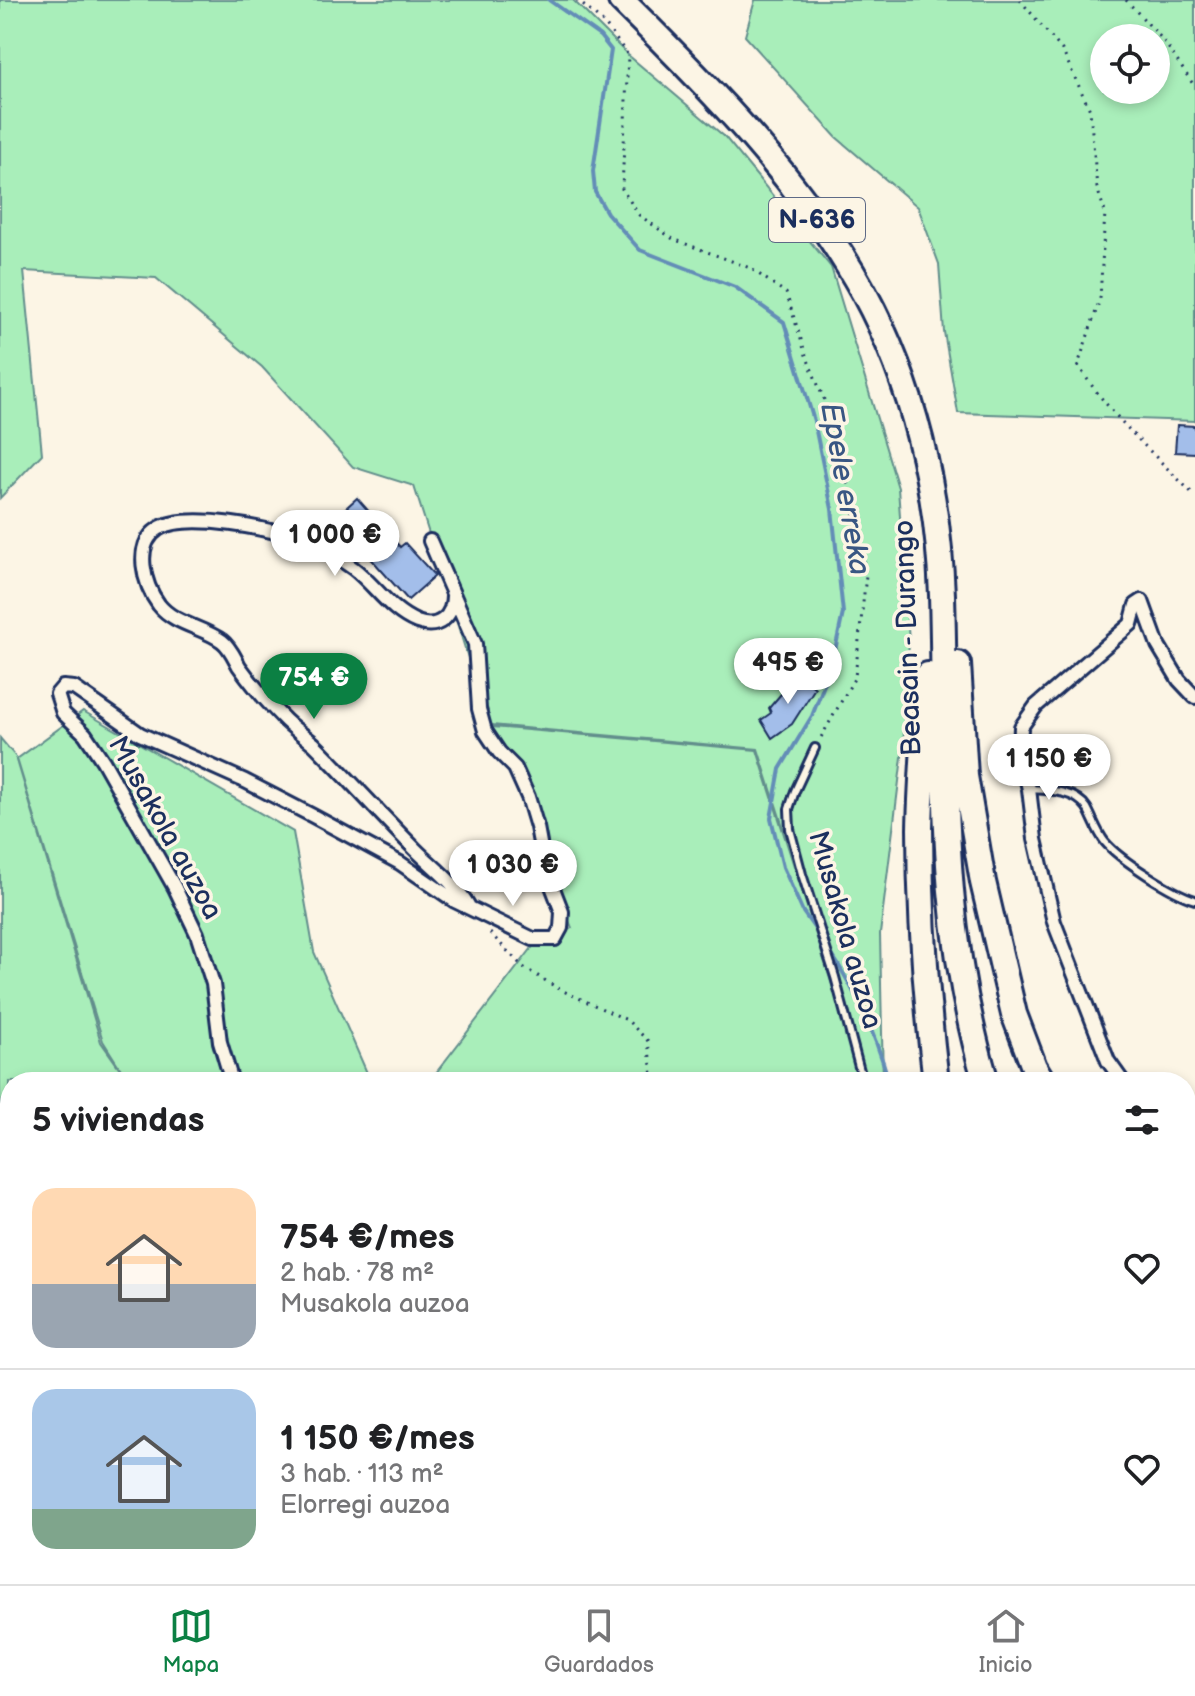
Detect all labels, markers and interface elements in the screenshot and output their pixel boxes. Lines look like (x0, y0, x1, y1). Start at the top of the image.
map controls (1090, 24, 1170, 104)
button: locate (1090, 24, 1170, 104)
road number: N-636 (769, 198, 865, 242)
water label: Epele erreka (812, 400, 878, 578)
pin: 1 000 € (261, 510, 409, 578)
street label: Beasain - Durango (887, 519, 929, 757)
text: 1 000 € (288, 520, 382, 551)
pin: 495 € (732, 638, 844, 706)
text: 495 € (752, 648, 824, 679)
pin: 754 € (258, 653, 370, 721)
text: 754 € (278, 663, 350, 694)
street label: Musakola auzoa (101, 731, 229, 925)
pin: 1 150 € (975, 734, 1123, 802)
text: 1 150 € (1006, 744, 1092, 775)
street label: Musakola auzoa (801, 827, 889, 1033)
pin: 1 030 € (439, 840, 587, 908)
text: 1 030 € (467, 850, 559, 881)
icon: filters (1120, 1098, 1164, 1142)
text: 5 viviendas (32, 1100, 204, 1141)
text: 754 €/mes (280, 1217, 454, 1258)
icon: home (96, 1220, 192, 1316)
icon: heart (1120, 1246, 1164, 1290)
text: 2 hab. · 78 m² (280, 1258, 434, 1289)
text: Musakola auzoa (280, 1289, 470, 1320)
text: 1 150 €/mes (280, 1418, 475, 1459)
icon: home (96, 1421, 192, 1517)
icon: heart (1120, 1447, 1164, 1491)
text: 3 hab. · 113 m² (280, 1459, 444, 1490)
text: Elorregi auzoa (280, 1490, 450, 1521)
tab: Mapa (162, 1604, 219, 1679)
tab: Guardados (544, 1604, 654, 1679)
tab: Inicio (979, 1604, 1033, 1679)

